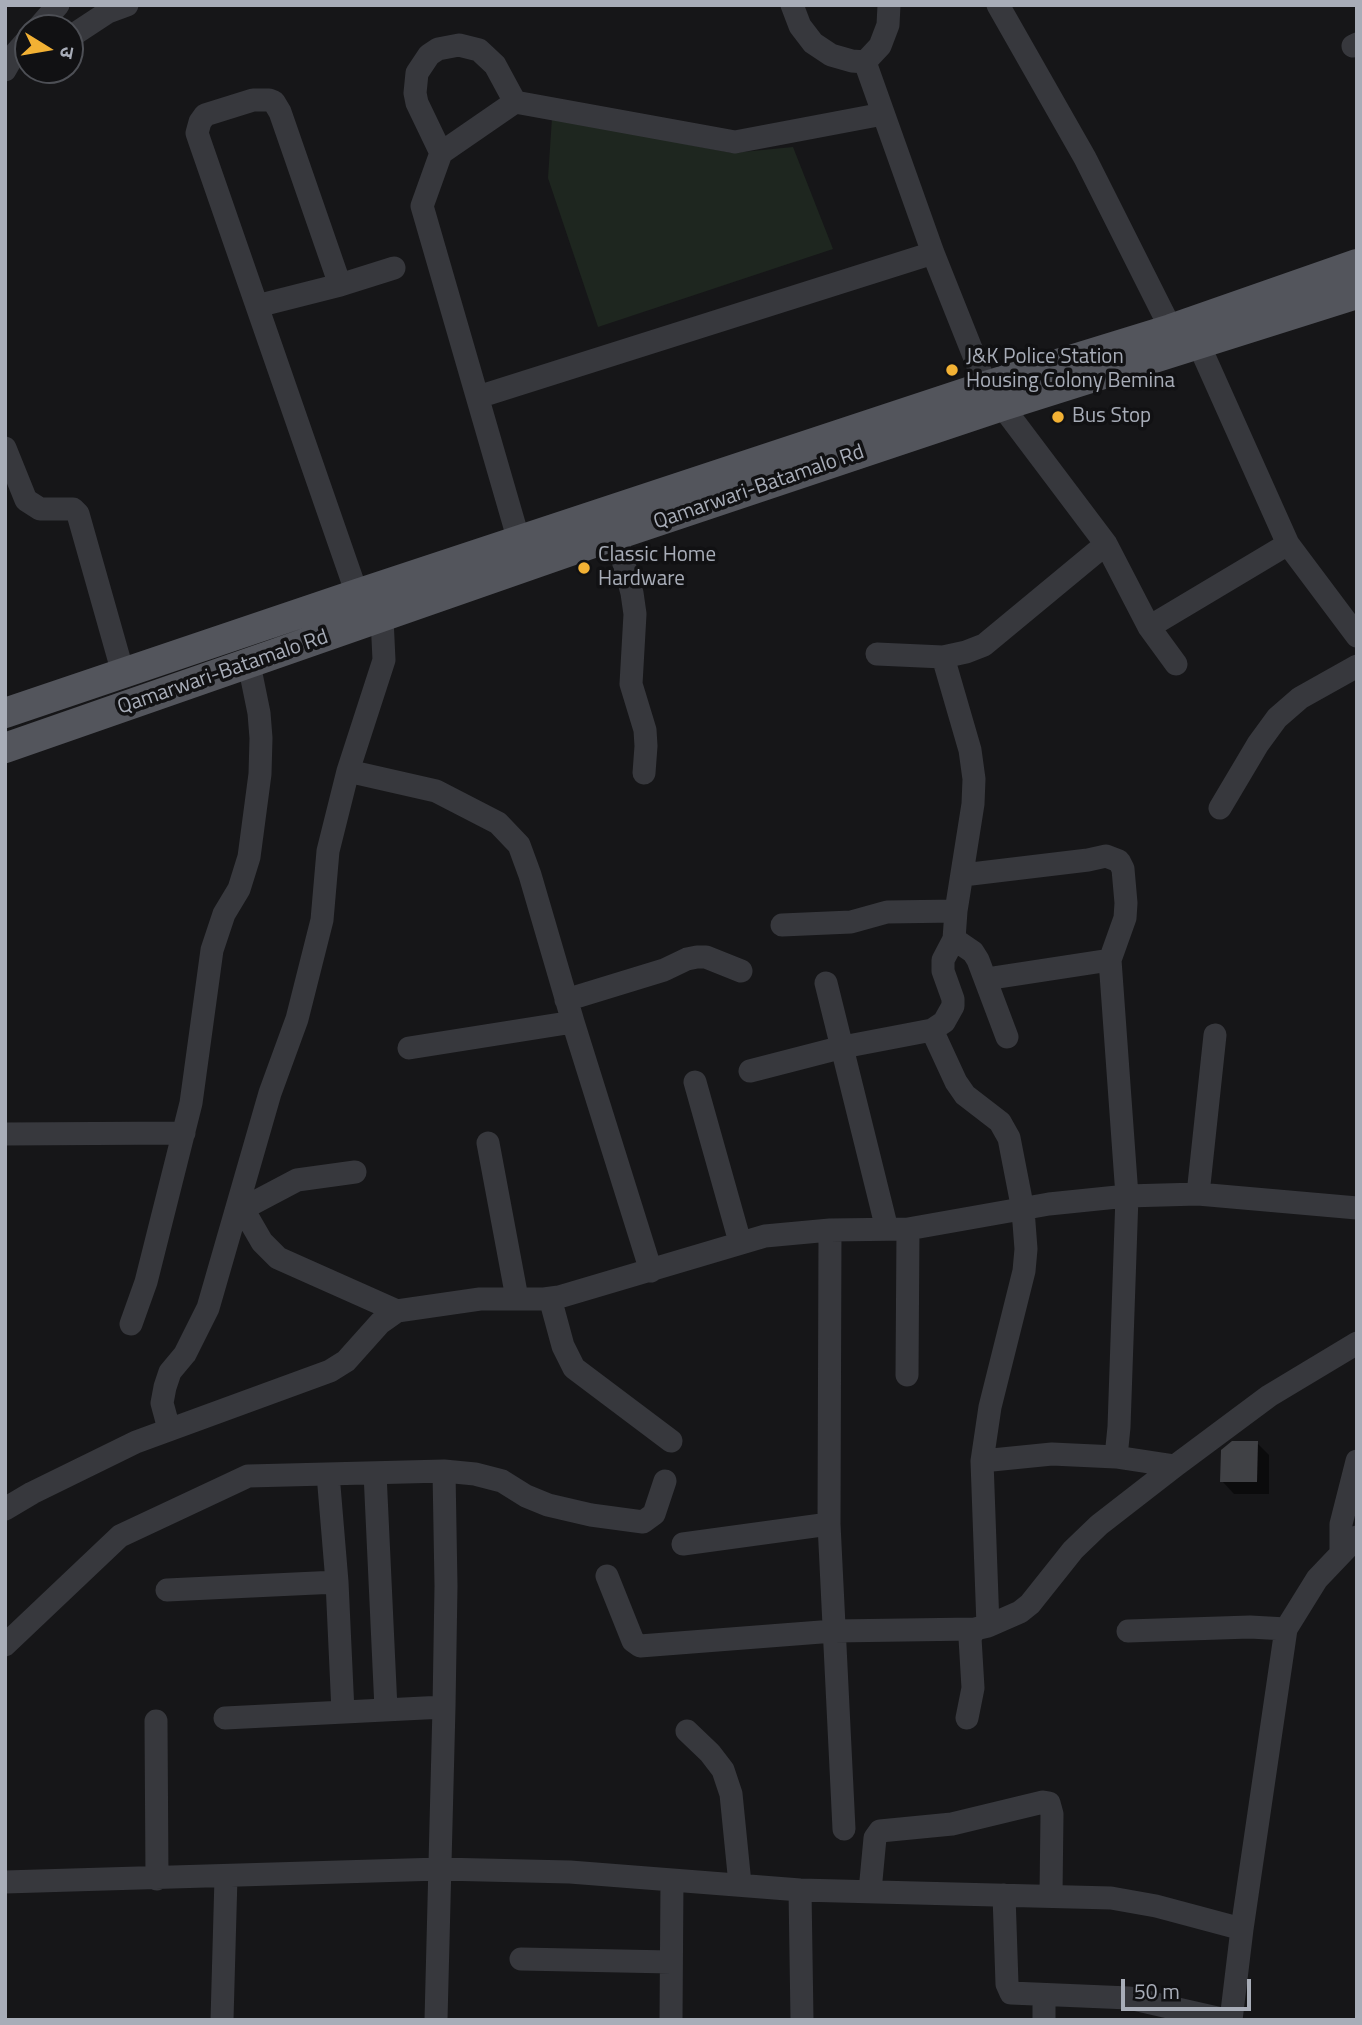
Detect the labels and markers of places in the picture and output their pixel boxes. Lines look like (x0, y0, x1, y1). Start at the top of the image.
place label: J&K Police Station Housing Colony Bemina (966, 345, 1175, 395)
marker: J&K Police Station Housing Colony Bemina (944, 362, 960, 378)
place label: Bus Stop (1072, 404, 1151, 430)
marker: Bus Stop (1050, 409, 1066, 425)
place label: Classic Home Hardware (598, 543, 716, 593)
marker: Classic Home Hardware (576, 560, 592, 576)

